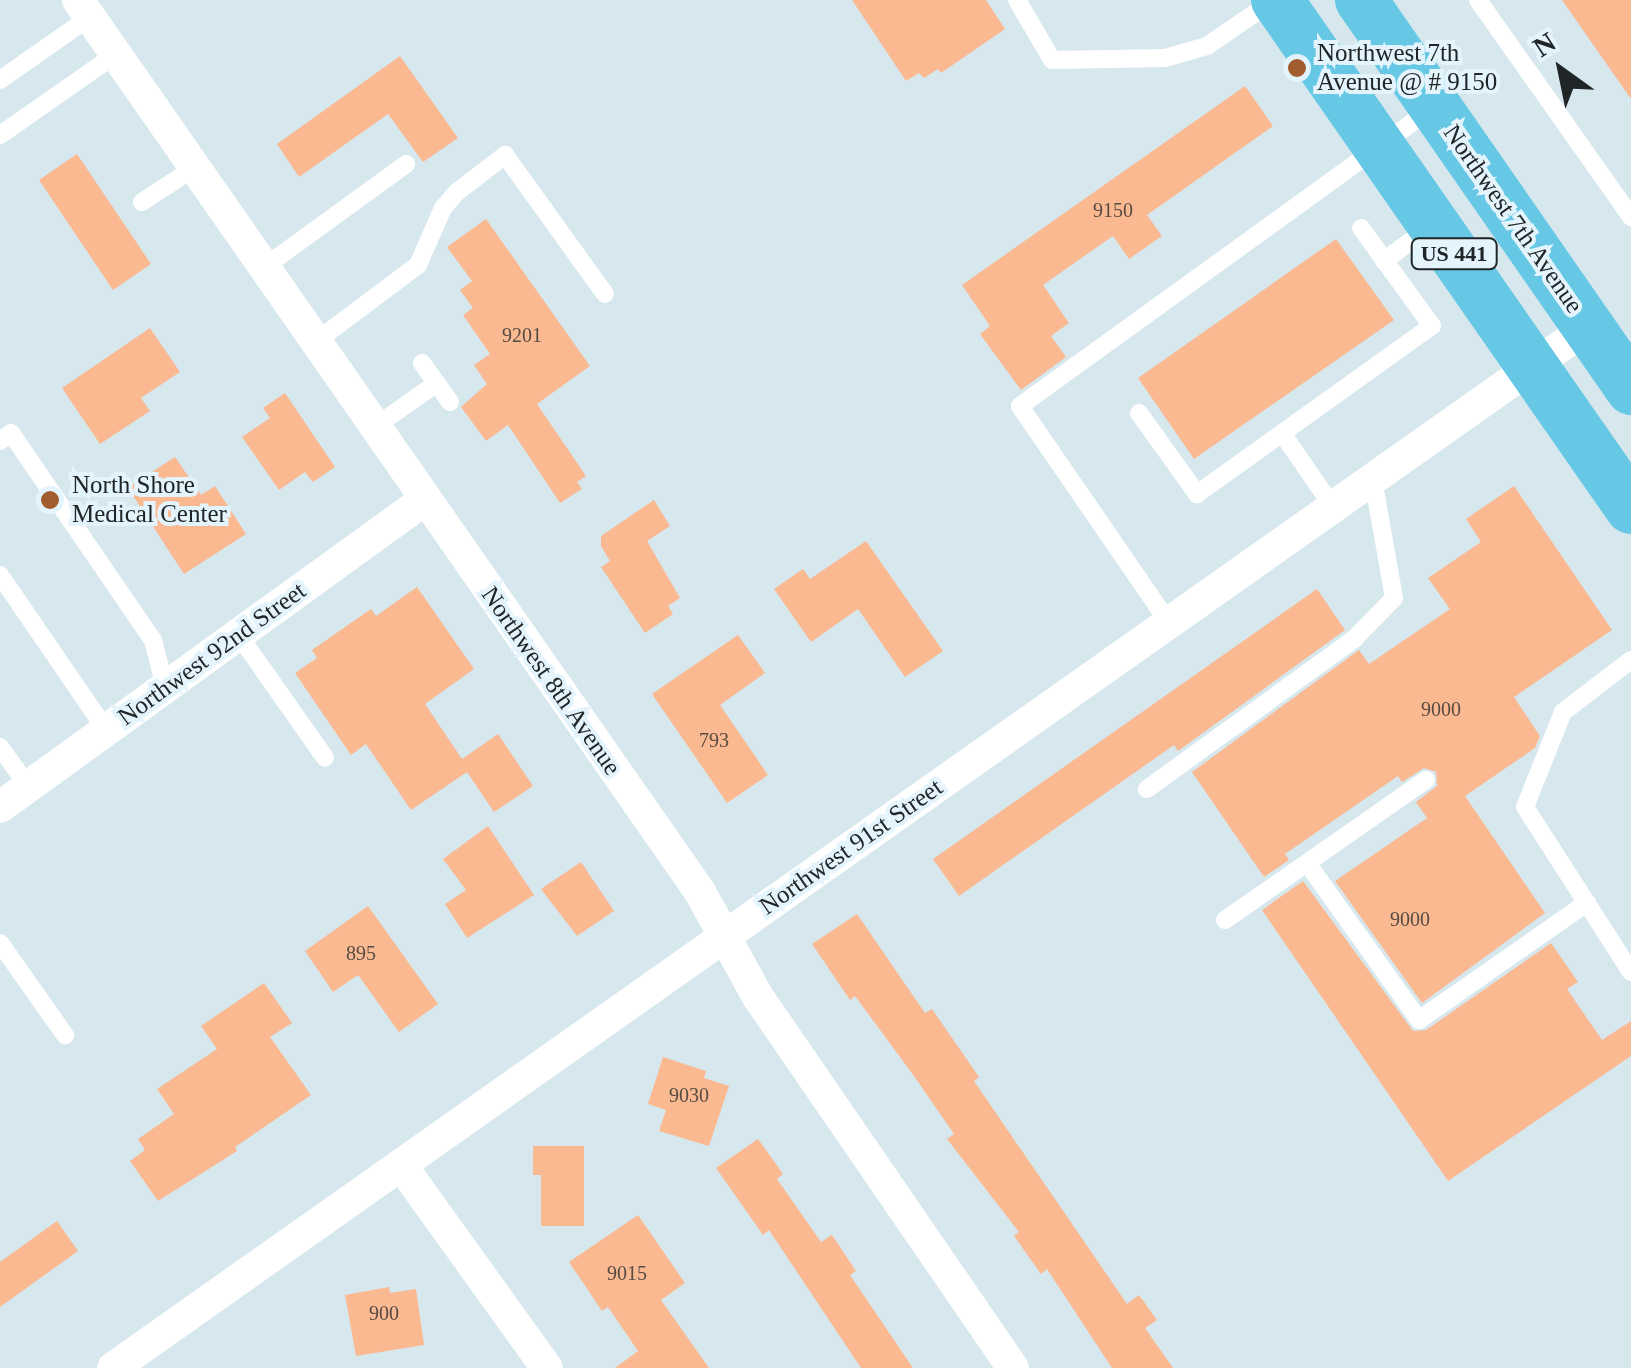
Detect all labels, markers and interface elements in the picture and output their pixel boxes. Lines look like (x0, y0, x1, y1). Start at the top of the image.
north arrow (1511, 20, 1611, 120)
text: N (1527, 26, 1561, 63)
place label: Northwest 7th Avenue @ # 9150 (1317, 39, 1497, 98)
marker: Northwest 7th Avenue @ # 9150 (1286, 57, 1308, 79)
street label: Northwest 7th Avenue (1436, 118, 1590, 320)
house number: 9150 (1093, 198, 1133, 222)
road number: US 441 (1409, 237, 1499, 271)
house number: 9201 (502, 323, 542, 347)
place label: North Shore Medical Center (72, 471, 227, 530)
marker: North Shore Medical Center (37, 487, 63, 513)
street label: Northwest 92nd Street (112, 576, 312, 732)
street label: Northwest 8th Avenue (474, 580, 628, 782)
house number: 9000 (1421, 697, 1461, 721)
house number: 793 (699, 728, 729, 752)
street label: Northwest 91st Street (754, 773, 948, 921)
house number: 9000 (1390, 907, 1430, 931)
house number: 895 (346, 941, 376, 965)
house number: 9030 (669, 1083, 709, 1107)
house number: 9015 (607, 1261, 647, 1285)
house number: 900 (369, 1301, 399, 1325)

